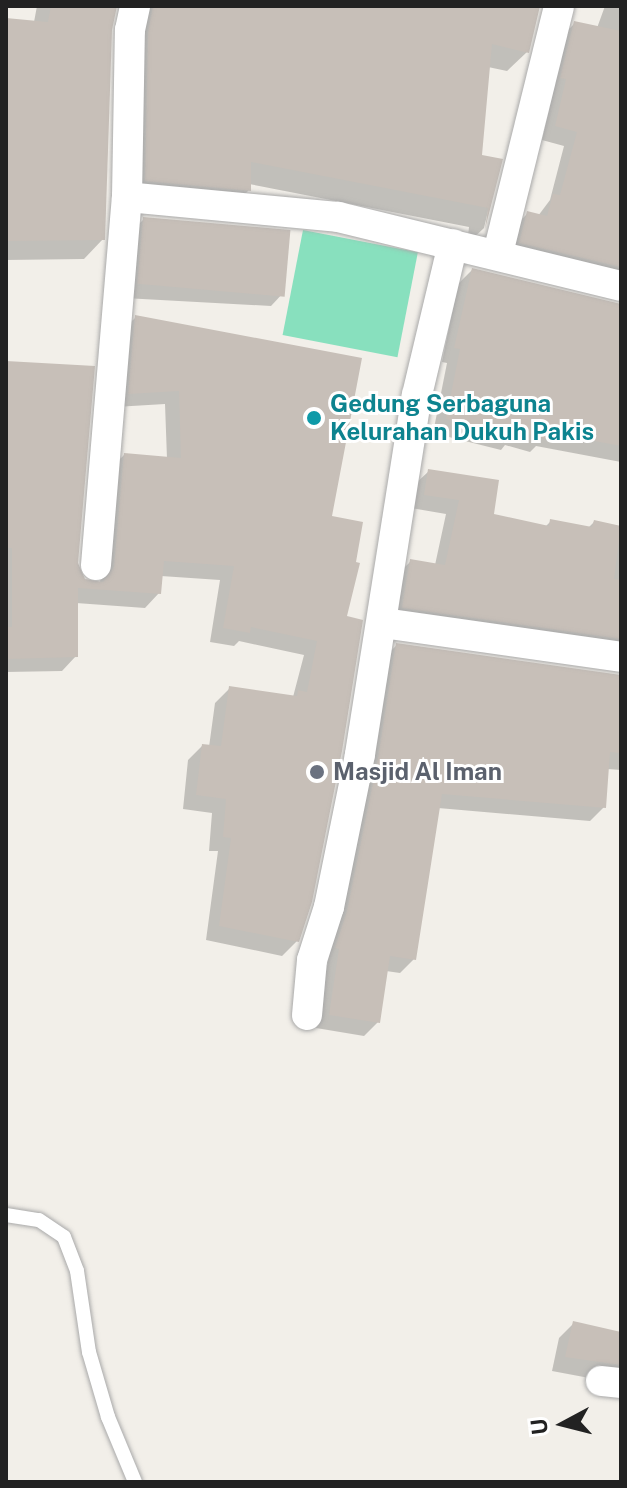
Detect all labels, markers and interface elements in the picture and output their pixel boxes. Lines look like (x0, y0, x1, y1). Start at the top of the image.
place label: Gedung Serbaguna Kelurahan Dukuh Pakis (330, 390, 594, 446)
marker: Gedung Serbaguna Kelurahan Dukuh Pakis (305, 409, 323, 427)
place label: Masjid Al Iman (333, 758, 502, 786)
marker: Masjid Al Iman (308, 763, 326, 781)
north arrow (523, 1384, 603, 1464)
text: U (525, 1417, 553, 1436)

